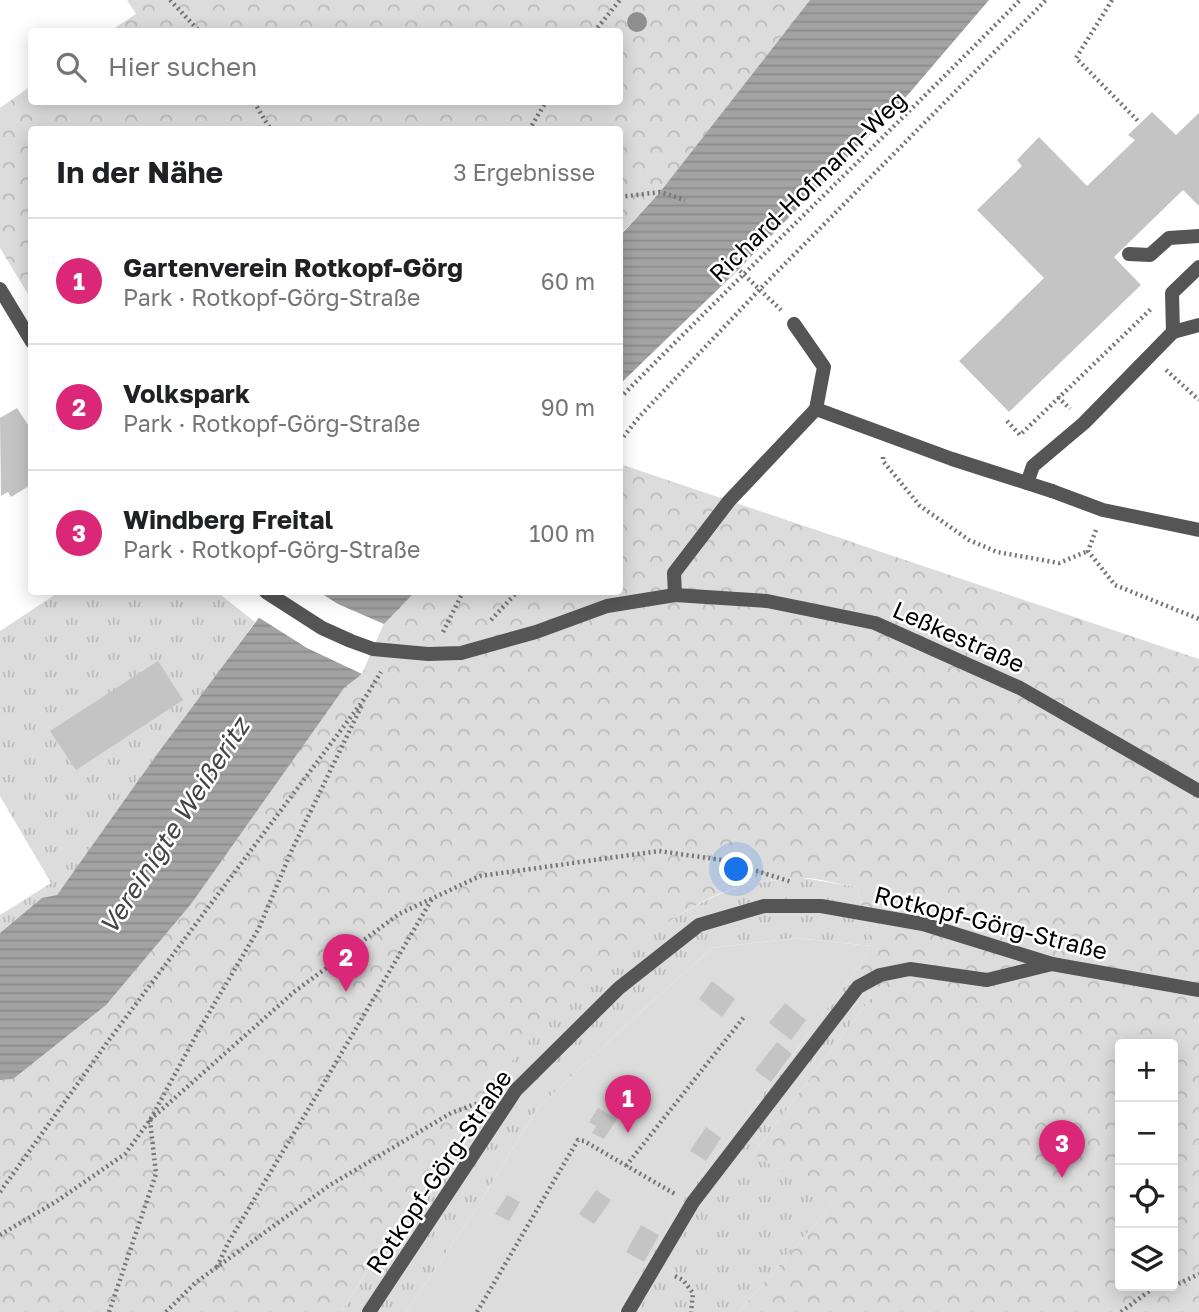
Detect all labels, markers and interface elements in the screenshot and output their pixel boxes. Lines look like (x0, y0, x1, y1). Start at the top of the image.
search box (28, 28, 623, 105)
icon: search (52, 48, 90, 86)
text: Hier suchen (108, 51, 257, 82)
street label: Richard-Hofmann-Weg (703, 84, 911, 288)
text: In der Nähe (56, 154, 223, 190)
text: 3 Ergebnisse (453, 158, 595, 186)
text: Gartenverein Rotkopf-Görg (123, 252, 463, 283)
text: 1 (73, 267, 85, 295)
text: 60 m (541, 267, 595, 295)
text: Park · Rotkopf-Görg-Straße (123, 283, 420, 311)
text: Volkspark (123, 378, 250, 409)
text: 2 (72, 393, 86, 421)
text: 90 m (541, 393, 595, 421)
text: Park · Rotkopf-Görg-Straße (123, 409, 420, 437)
text: Windberg Freital (123, 504, 333, 535)
text: 3 (72, 519, 86, 547)
text: 100 m (529, 519, 595, 547)
text: Park · Rotkopf-Görg-Straße (123, 535, 420, 563)
street label: Leßkestraße (889, 594, 1029, 678)
water label: Vereinigte Weißeritz (93, 710, 257, 940)
your location (719, 852, 753, 886)
street label: Rotkopf-Görg-Straße (872, 879, 1110, 965)
pin: 2 (323, 934, 369, 992)
map controls (1115, 1039, 1178, 1291)
button: + (1115, 1039, 1178, 1102)
street label: Rotkopf-Görg-Straße (359, 1064, 517, 1278)
pin: 1 (605, 1075, 651, 1133)
button: − (1115, 1102, 1178, 1165)
pin: 3 (1039, 1120, 1085, 1178)
button: locate (1115, 1165, 1178, 1228)
button: layers (1115, 1228, 1178, 1291)

